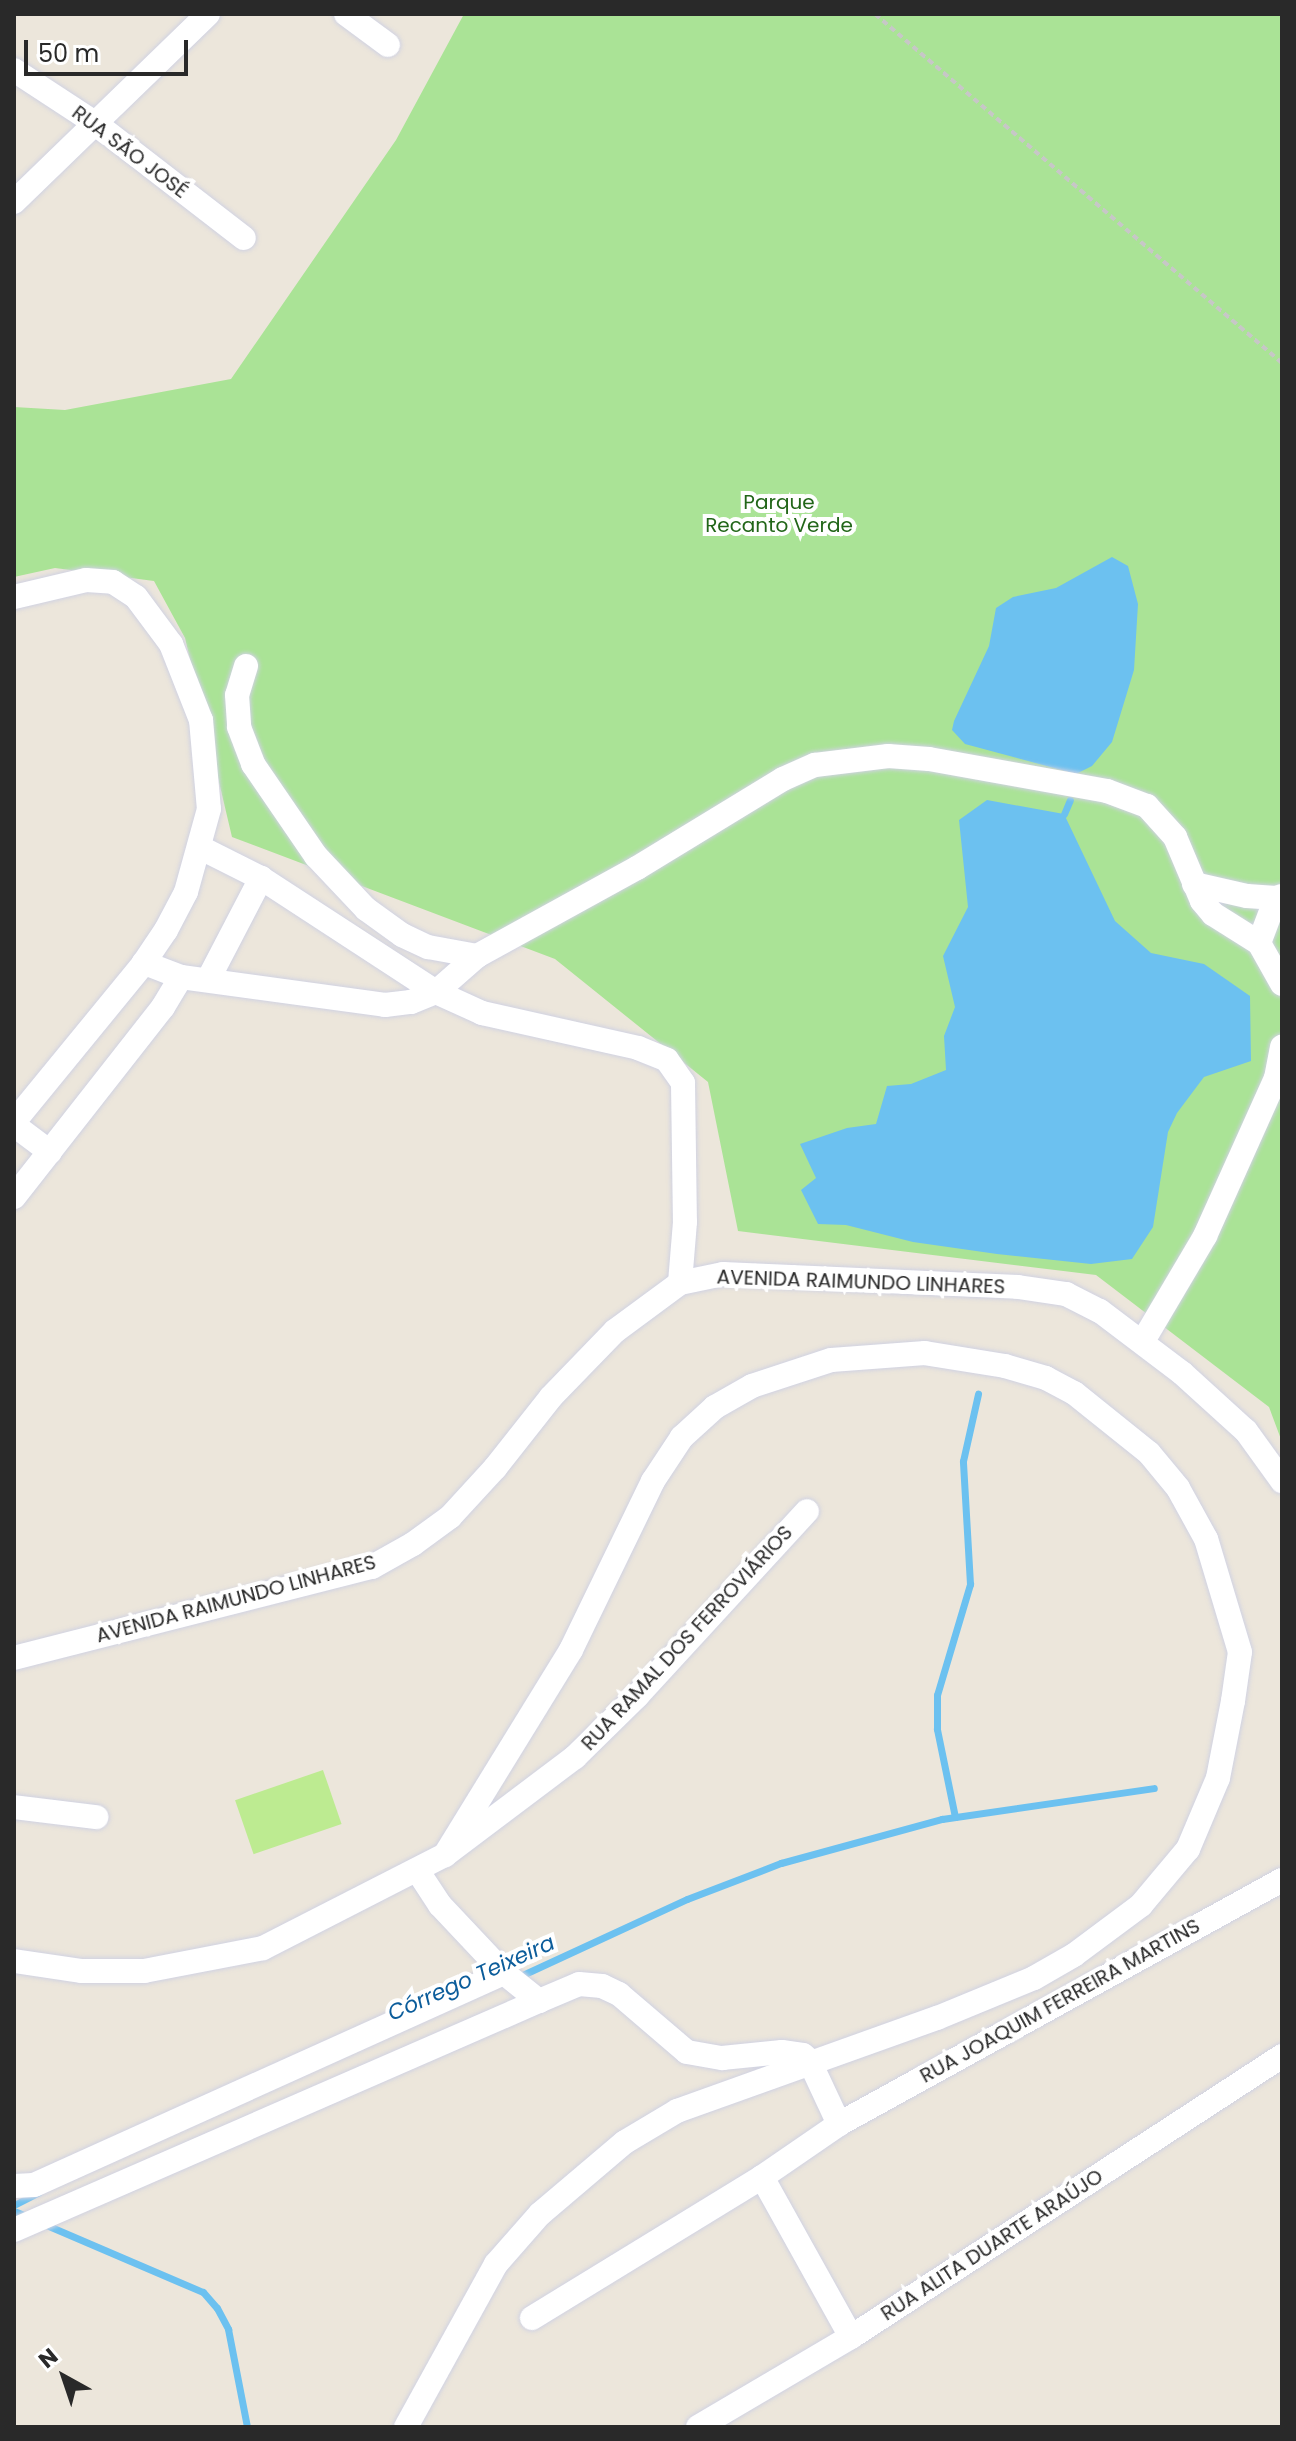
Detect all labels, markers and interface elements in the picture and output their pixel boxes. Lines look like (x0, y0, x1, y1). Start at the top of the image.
scale bar (28, 24, 192, 74)
text: 50 m (38, 37, 99, 70)
street label: RUA SÃO JOSÉ (67, 101, 193, 203)
park label: Parque Recanto Verde (705, 490, 853, 537)
street label: AVENIDA RAIMUNDO LINHARES (716, 1265, 1006, 1299)
street label: RUA RAMAL DOS FERROVIÁRIOS (576, 1521, 798, 1755)
street label: AVENIDA RAIMUNDO LINHARES (93, 1550, 379, 1648)
street label: RUA JOAQUIM FERREIRA MARTINS (916, 1914, 1204, 2088)
water label: Córrego Teixeira (383, 1929, 559, 2027)
street label: RUA ALITA DUARTE ARAÚJO (877, 2164, 1107, 2326)
north arrow (24, 2337, 104, 2417)
text: N (32, 2341, 65, 2375)

